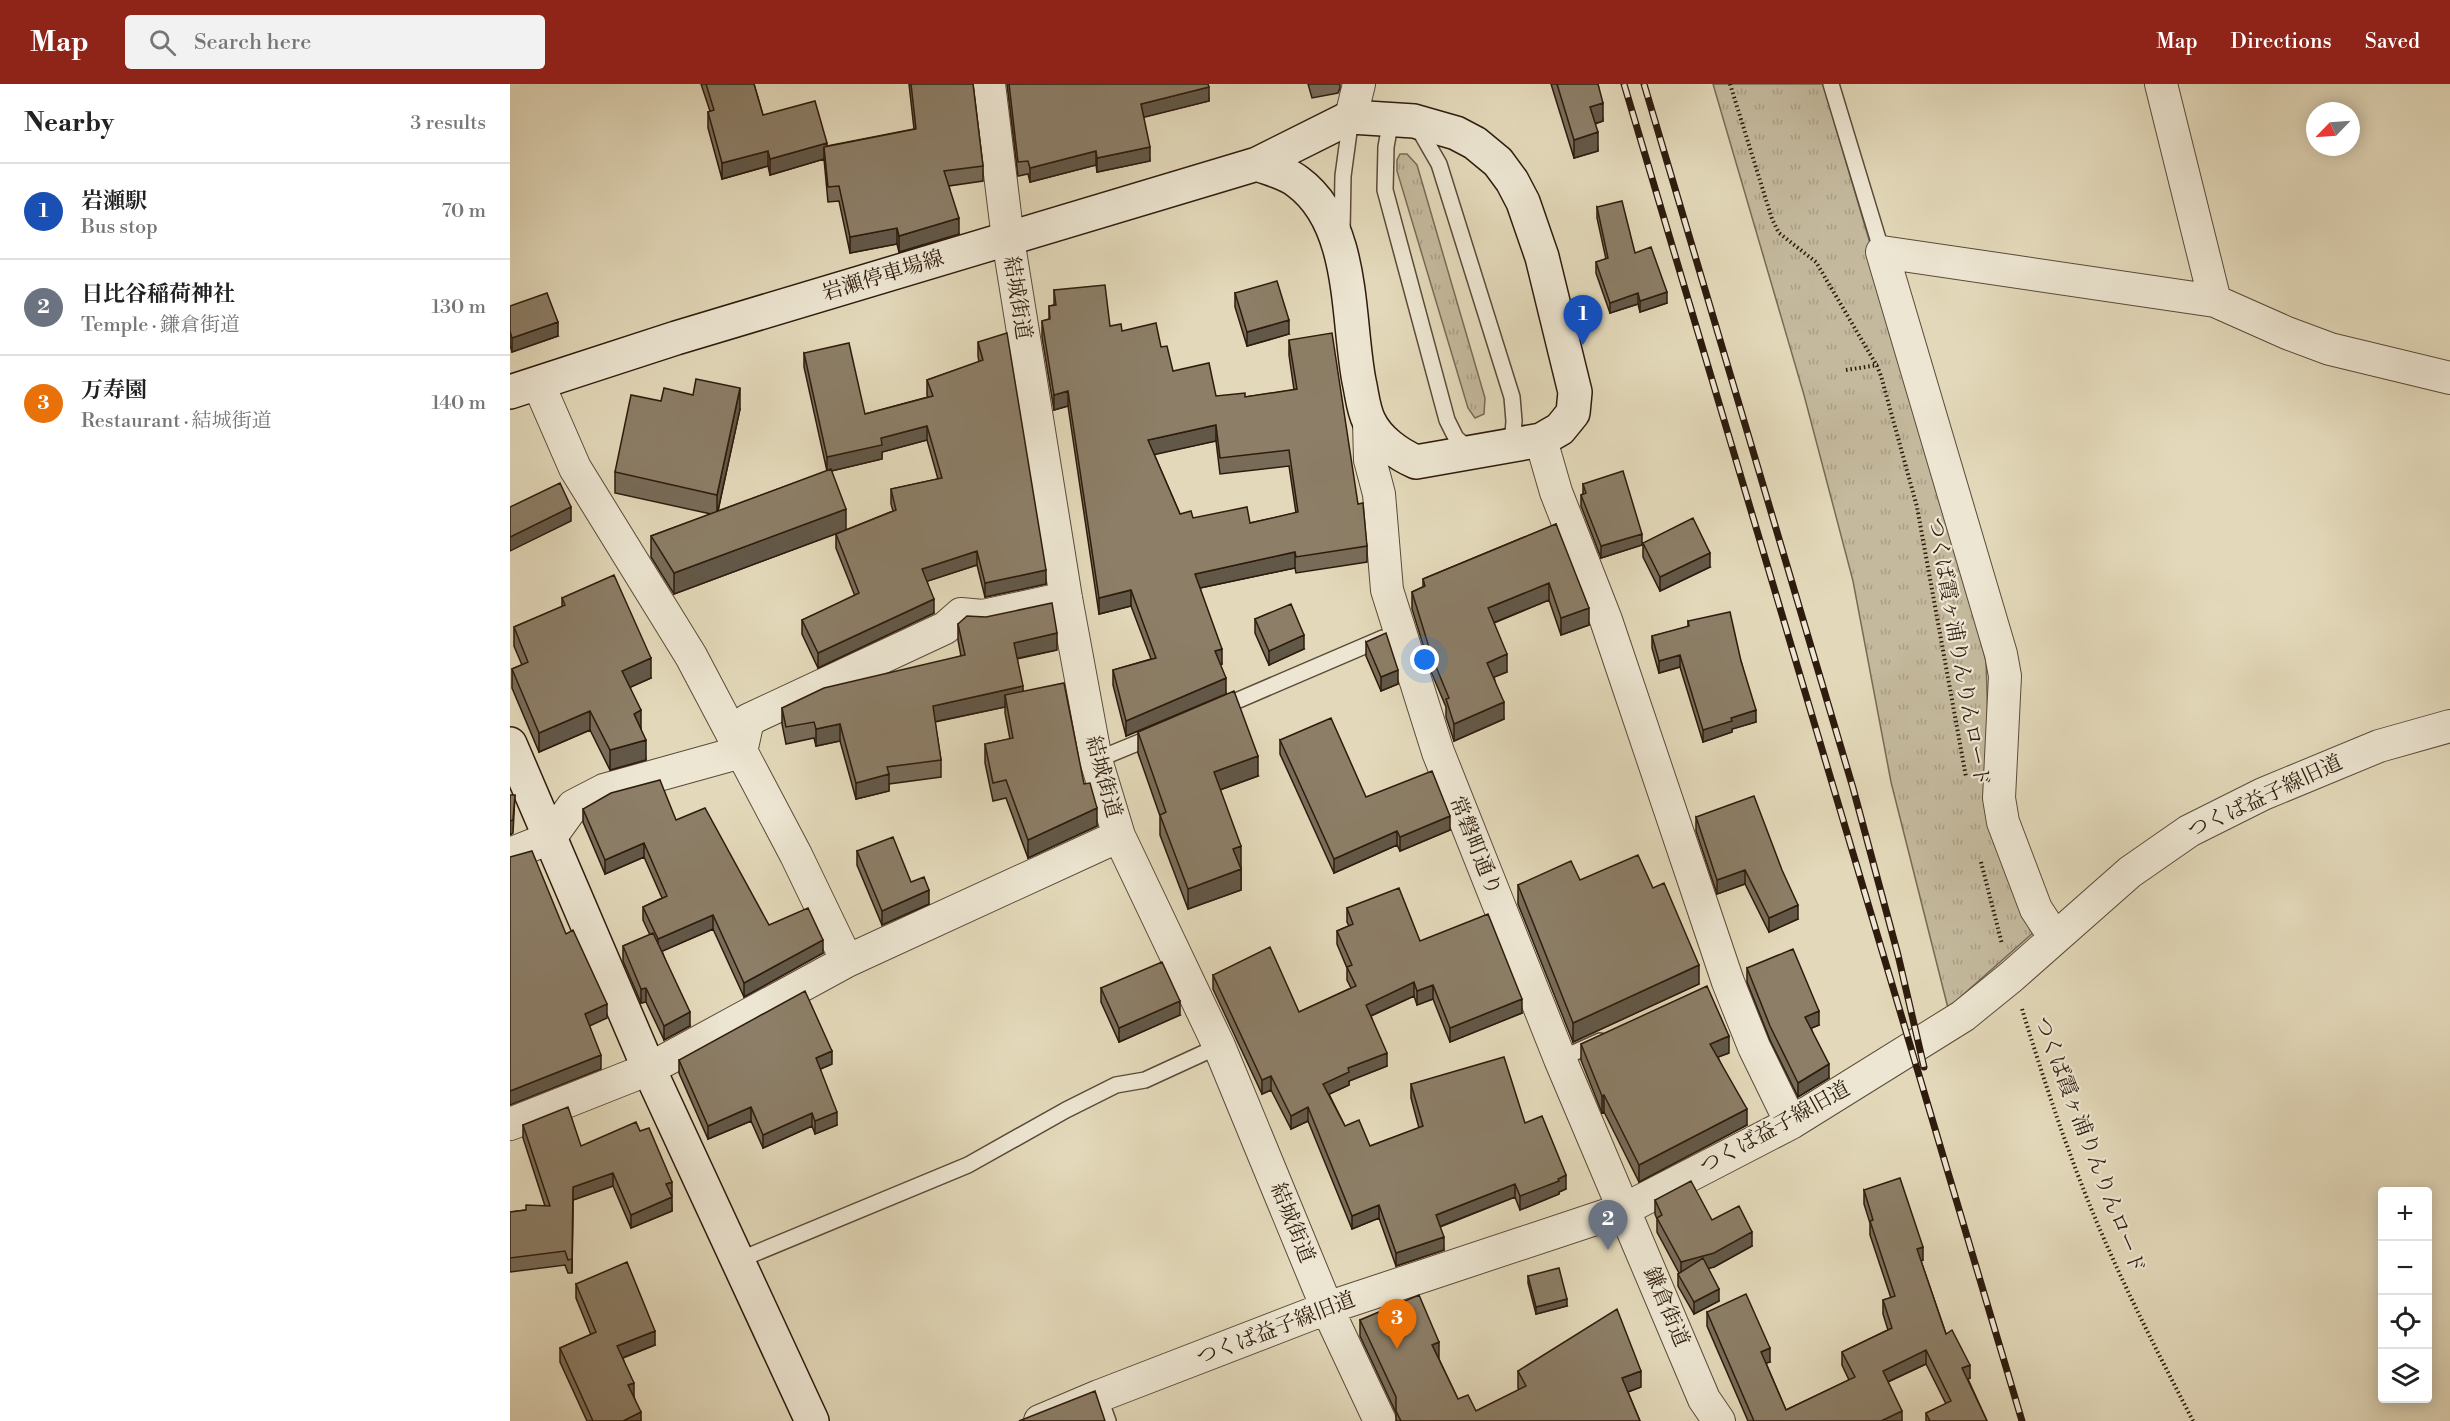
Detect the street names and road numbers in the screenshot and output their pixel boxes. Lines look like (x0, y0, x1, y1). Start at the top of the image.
street label: 岩瀬停車場線 (819, 245, 947, 307)
street label: 結城街道 (998, 254, 1036, 342)
street label: つくば霞ヶ浦りんりんロード (1921, 515, 1995, 789)
street label: 結城街道 (1080, 733, 1126, 821)
street label: つくば益子線旧道 (2183, 750, 2347, 844)
street label: 常磐町通り (1443, 792, 1507, 900)
street label: つくば霞ヶ浦りんりんロード (2028, 1013, 2150, 1277)
street label: つくば益子線旧道 (1695, 1076, 1855, 1180)
street label: 結城街道 (1264, 1179, 1320, 1267)
street label: 鎌倉街道 (1638, 1263, 1694, 1351)
street label: つくば益子線旧道 (1193, 1287, 1359, 1371)

